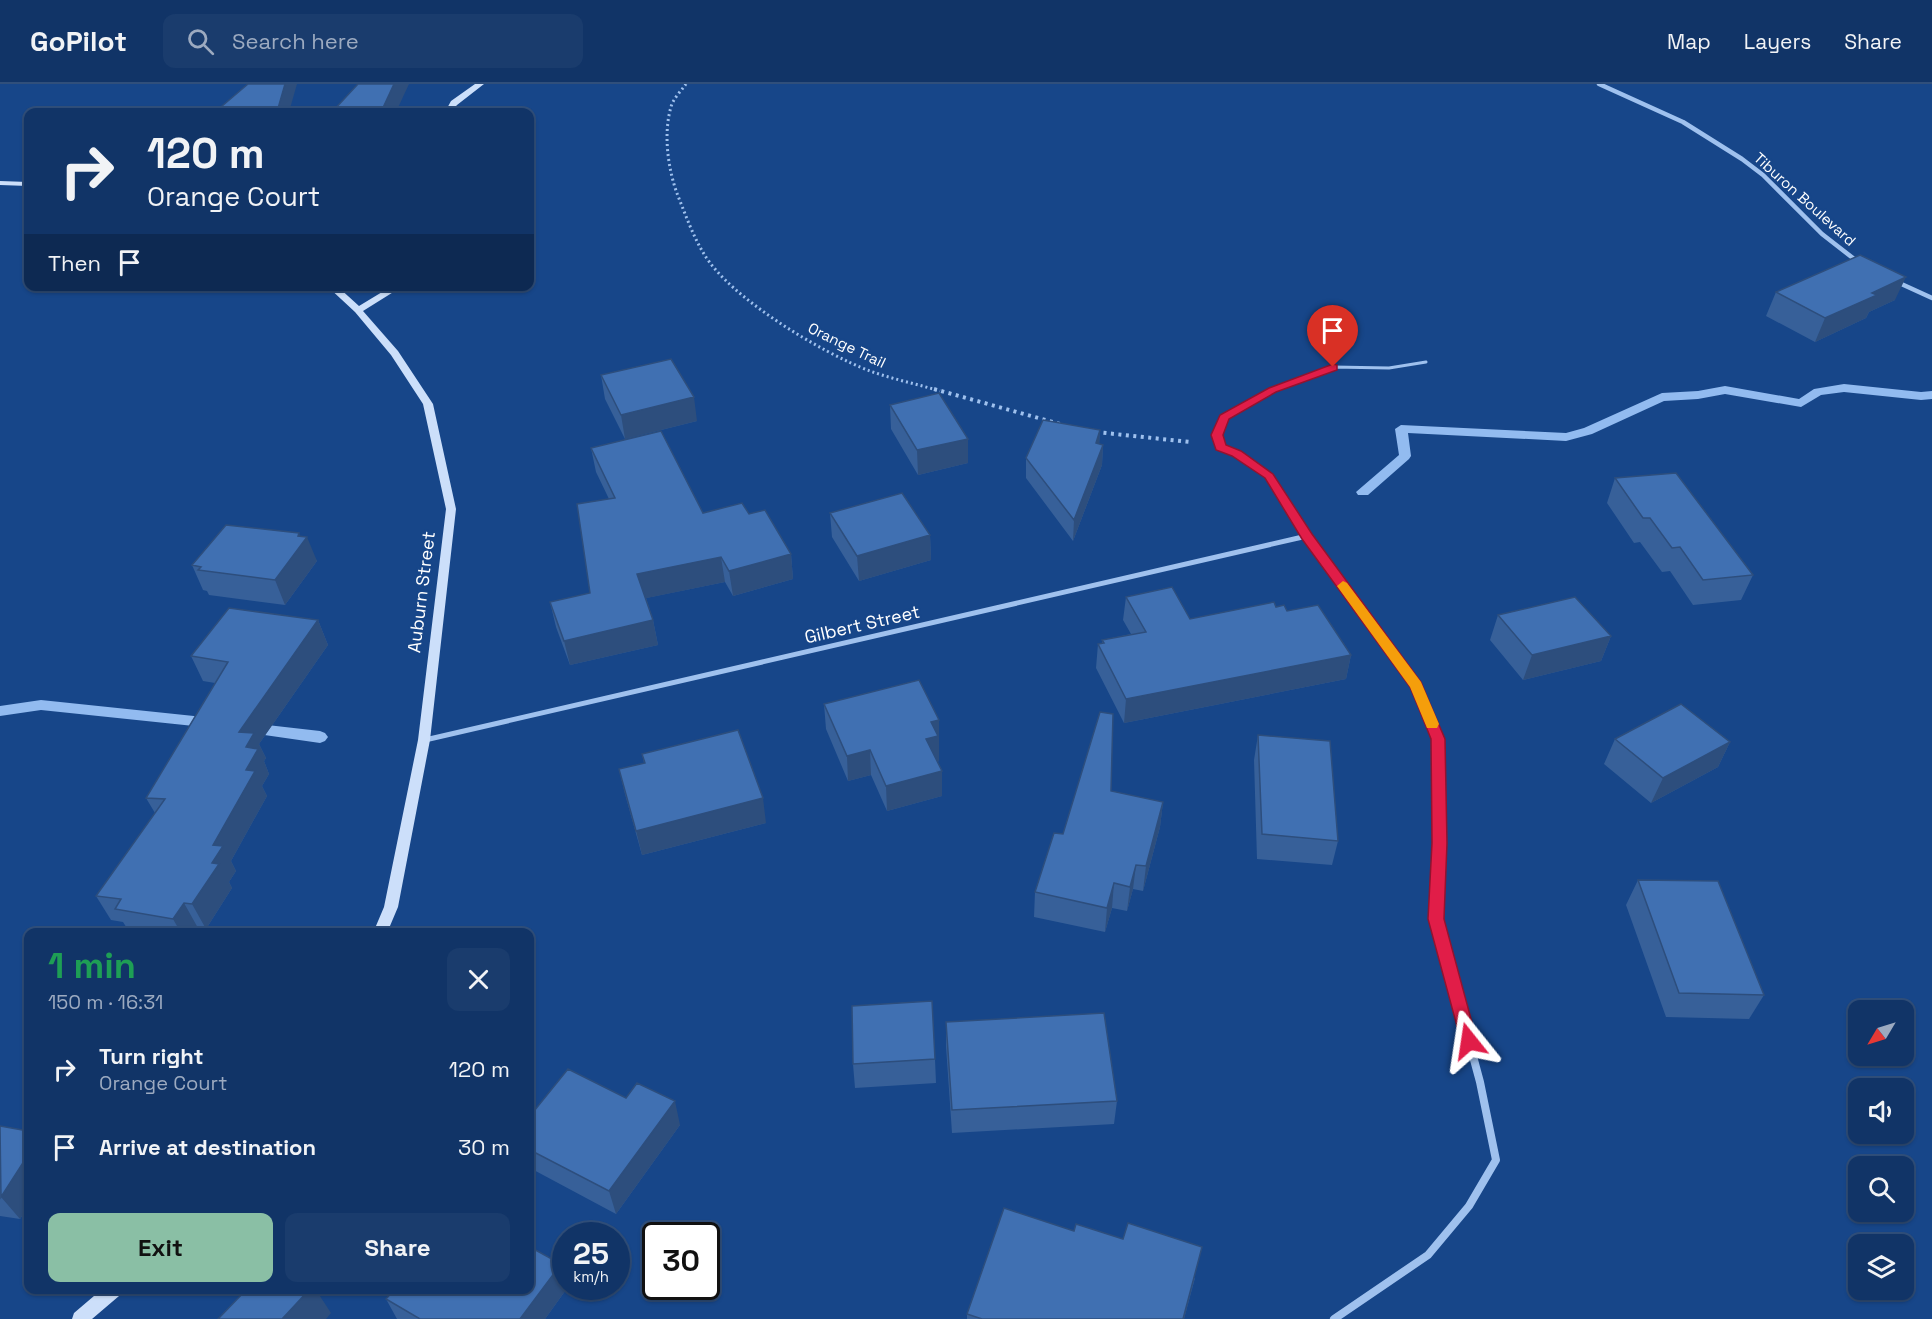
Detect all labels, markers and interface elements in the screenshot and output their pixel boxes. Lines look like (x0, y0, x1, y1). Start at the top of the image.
search box (163, 14, 583, 68)
text: GoPilot (30, 23, 127, 59)
icon: search (184, 25, 217, 58)
text: Search here (232, 27, 359, 55)
text: Map (1667, 28, 1711, 55)
text: Layers (1744, 28, 1811, 55)
text: Share (1844, 28, 1902, 55)
text: 120 m (147, 127, 265, 180)
icon: right (48, 132, 126, 210)
street label: Tiburon Boulevard (1750, 148, 1860, 250)
text: Orange Court (147, 179, 320, 214)
icon: arrive (113, 246, 146, 279)
text: Then (48, 249, 101, 277)
pin (1307, 305, 1358, 367)
icon: arrive (1316, 314, 1349, 347)
street label: Orange Trail (805, 318, 889, 372)
street label: Auburn Street (402, 530, 440, 654)
street label: Gilbert Street (802, 600, 922, 648)
text: 1 min (48, 943, 136, 989)
button: close (447, 948, 510, 1011)
text: 150 m · 16:31 (48, 989, 163, 1015)
north arrow (1848, 1000, 1914, 1066)
map controls (1848, 1000, 1914, 1300)
position arrow (1437, 1009, 1501, 1073)
text: Turn right (99, 1042, 204, 1070)
icon: right (48, 1053, 81, 1086)
text: 120 m (449, 1055, 510, 1083)
text: Orange Court (99, 1070, 227, 1096)
button: sound (1848, 1078, 1914, 1144)
icon: arrive (48, 1131, 81, 1164)
text: Arrive at destination (99, 1133, 316, 1161)
text: 30 m (458, 1133, 510, 1161)
button: search (1848, 1156, 1914, 1222)
button: Exit (48, 1213, 273, 1282)
button: Share (285, 1213, 510, 1282)
speed limit sign: 30 (642, 1222, 720, 1300)
text: 25 (573, 1234, 609, 1273)
button: layers (1848, 1234, 1914, 1300)
text: km/h (573, 1267, 609, 1286)

